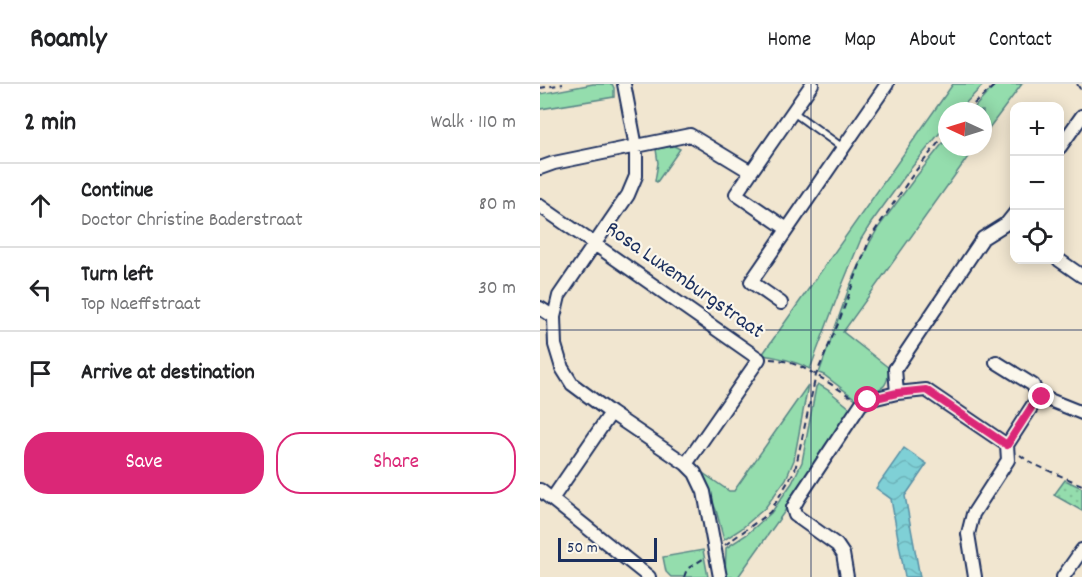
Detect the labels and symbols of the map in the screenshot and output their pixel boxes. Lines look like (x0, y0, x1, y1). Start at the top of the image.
north arrow (938, 102, 992, 156)
street label: Rosa Luxemburgstraat (598, 214, 770, 348)
route end (1028, 383, 1054, 409)
route start (854, 386, 880, 412)
scale bar (558, 535, 657, 562)

